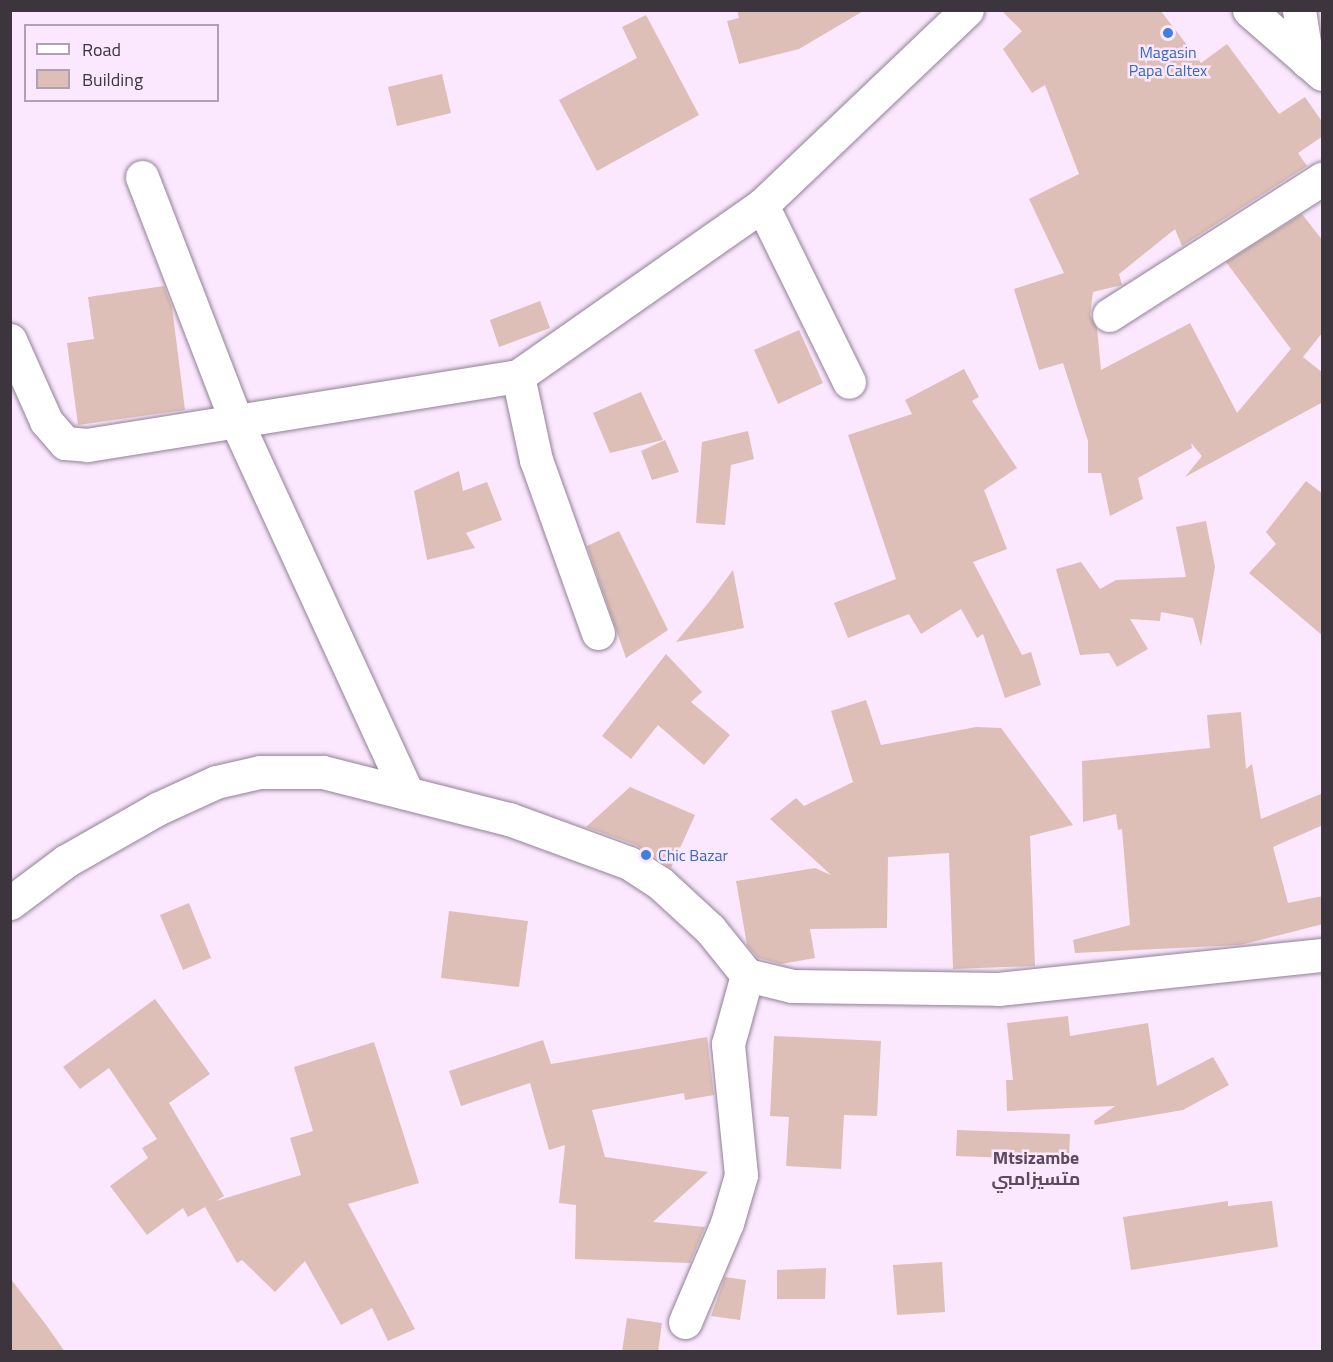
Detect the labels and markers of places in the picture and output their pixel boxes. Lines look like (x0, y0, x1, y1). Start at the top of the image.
marker: Magasin Papa Caltex (1161, 26, 1175, 40)
place label: Magasin Papa Caltex (1129, 42, 1207, 80)
place label: Chic Bazar (658, 845, 728, 865)
marker: Chic Bazar (639, 848, 653, 862)

